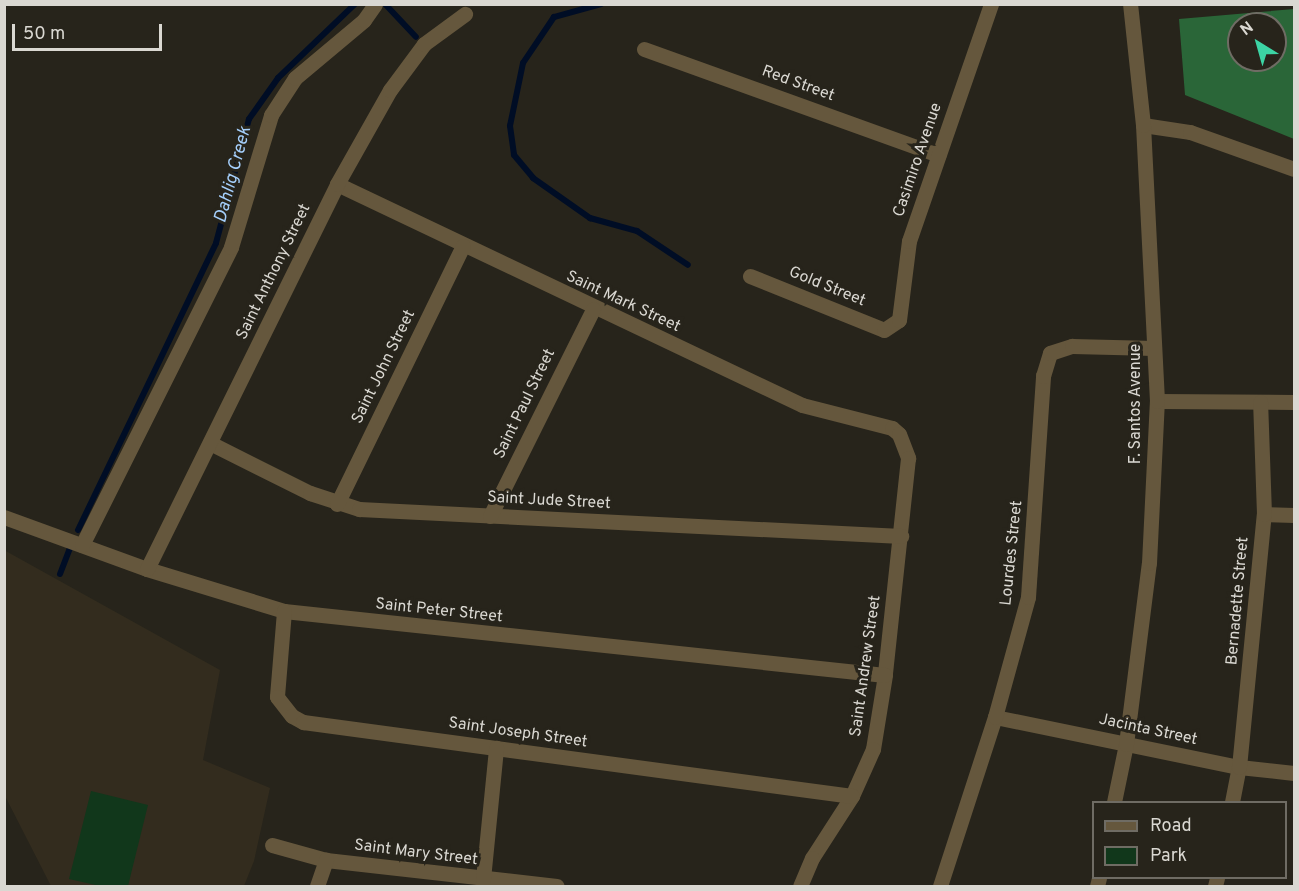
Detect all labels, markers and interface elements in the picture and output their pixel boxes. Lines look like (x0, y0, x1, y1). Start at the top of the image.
scale bar (15, 12, 165, 50)
north arrow (1227, 12, 1287, 72)
text: N (1237, 18, 1258, 41)
text: 50 m (23, 23, 65, 46)
street label: Red Street (759, 62, 837, 106)
street label: Casimiro Avenue (889, 100, 947, 220)
water label: Dahlig Creek (211, 124, 257, 226)
street label: Saint Anthony Street (233, 201, 315, 343)
street label: Gold Street (786, 263, 868, 311)
street label: Saint Mark Street (563, 267, 683, 337)
street label: Saint John Street (348, 307, 420, 427)
street label: F. Santos Avenue (1126, 343, 1146, 465)
street label: Saint Paul Street (490, 346, 560, 462)
street label: Saint Jude Street (487, 488, 611, 514)
street label: Lourdes Street (997, 500, 1027, 606)
street label: Bernadette Street (1223, 536, 1253, 666)
street label: Saint Andrew Street (847, 594, 885, 738)
street label: Saint Peter Street (374, 595, 504, 627)
street label: Jacinta Street (1097, 710, 1199, 750)
street label: Saint Joseph Street (447, 714, 589, 752)
legend (1092, 801, 1287, 879)
text: Road (1150, 815, 1192, 838)
street label: Saint Mary Street (353, 836, 479, 870)
text: Park (1150, 845, 1187, 868)

